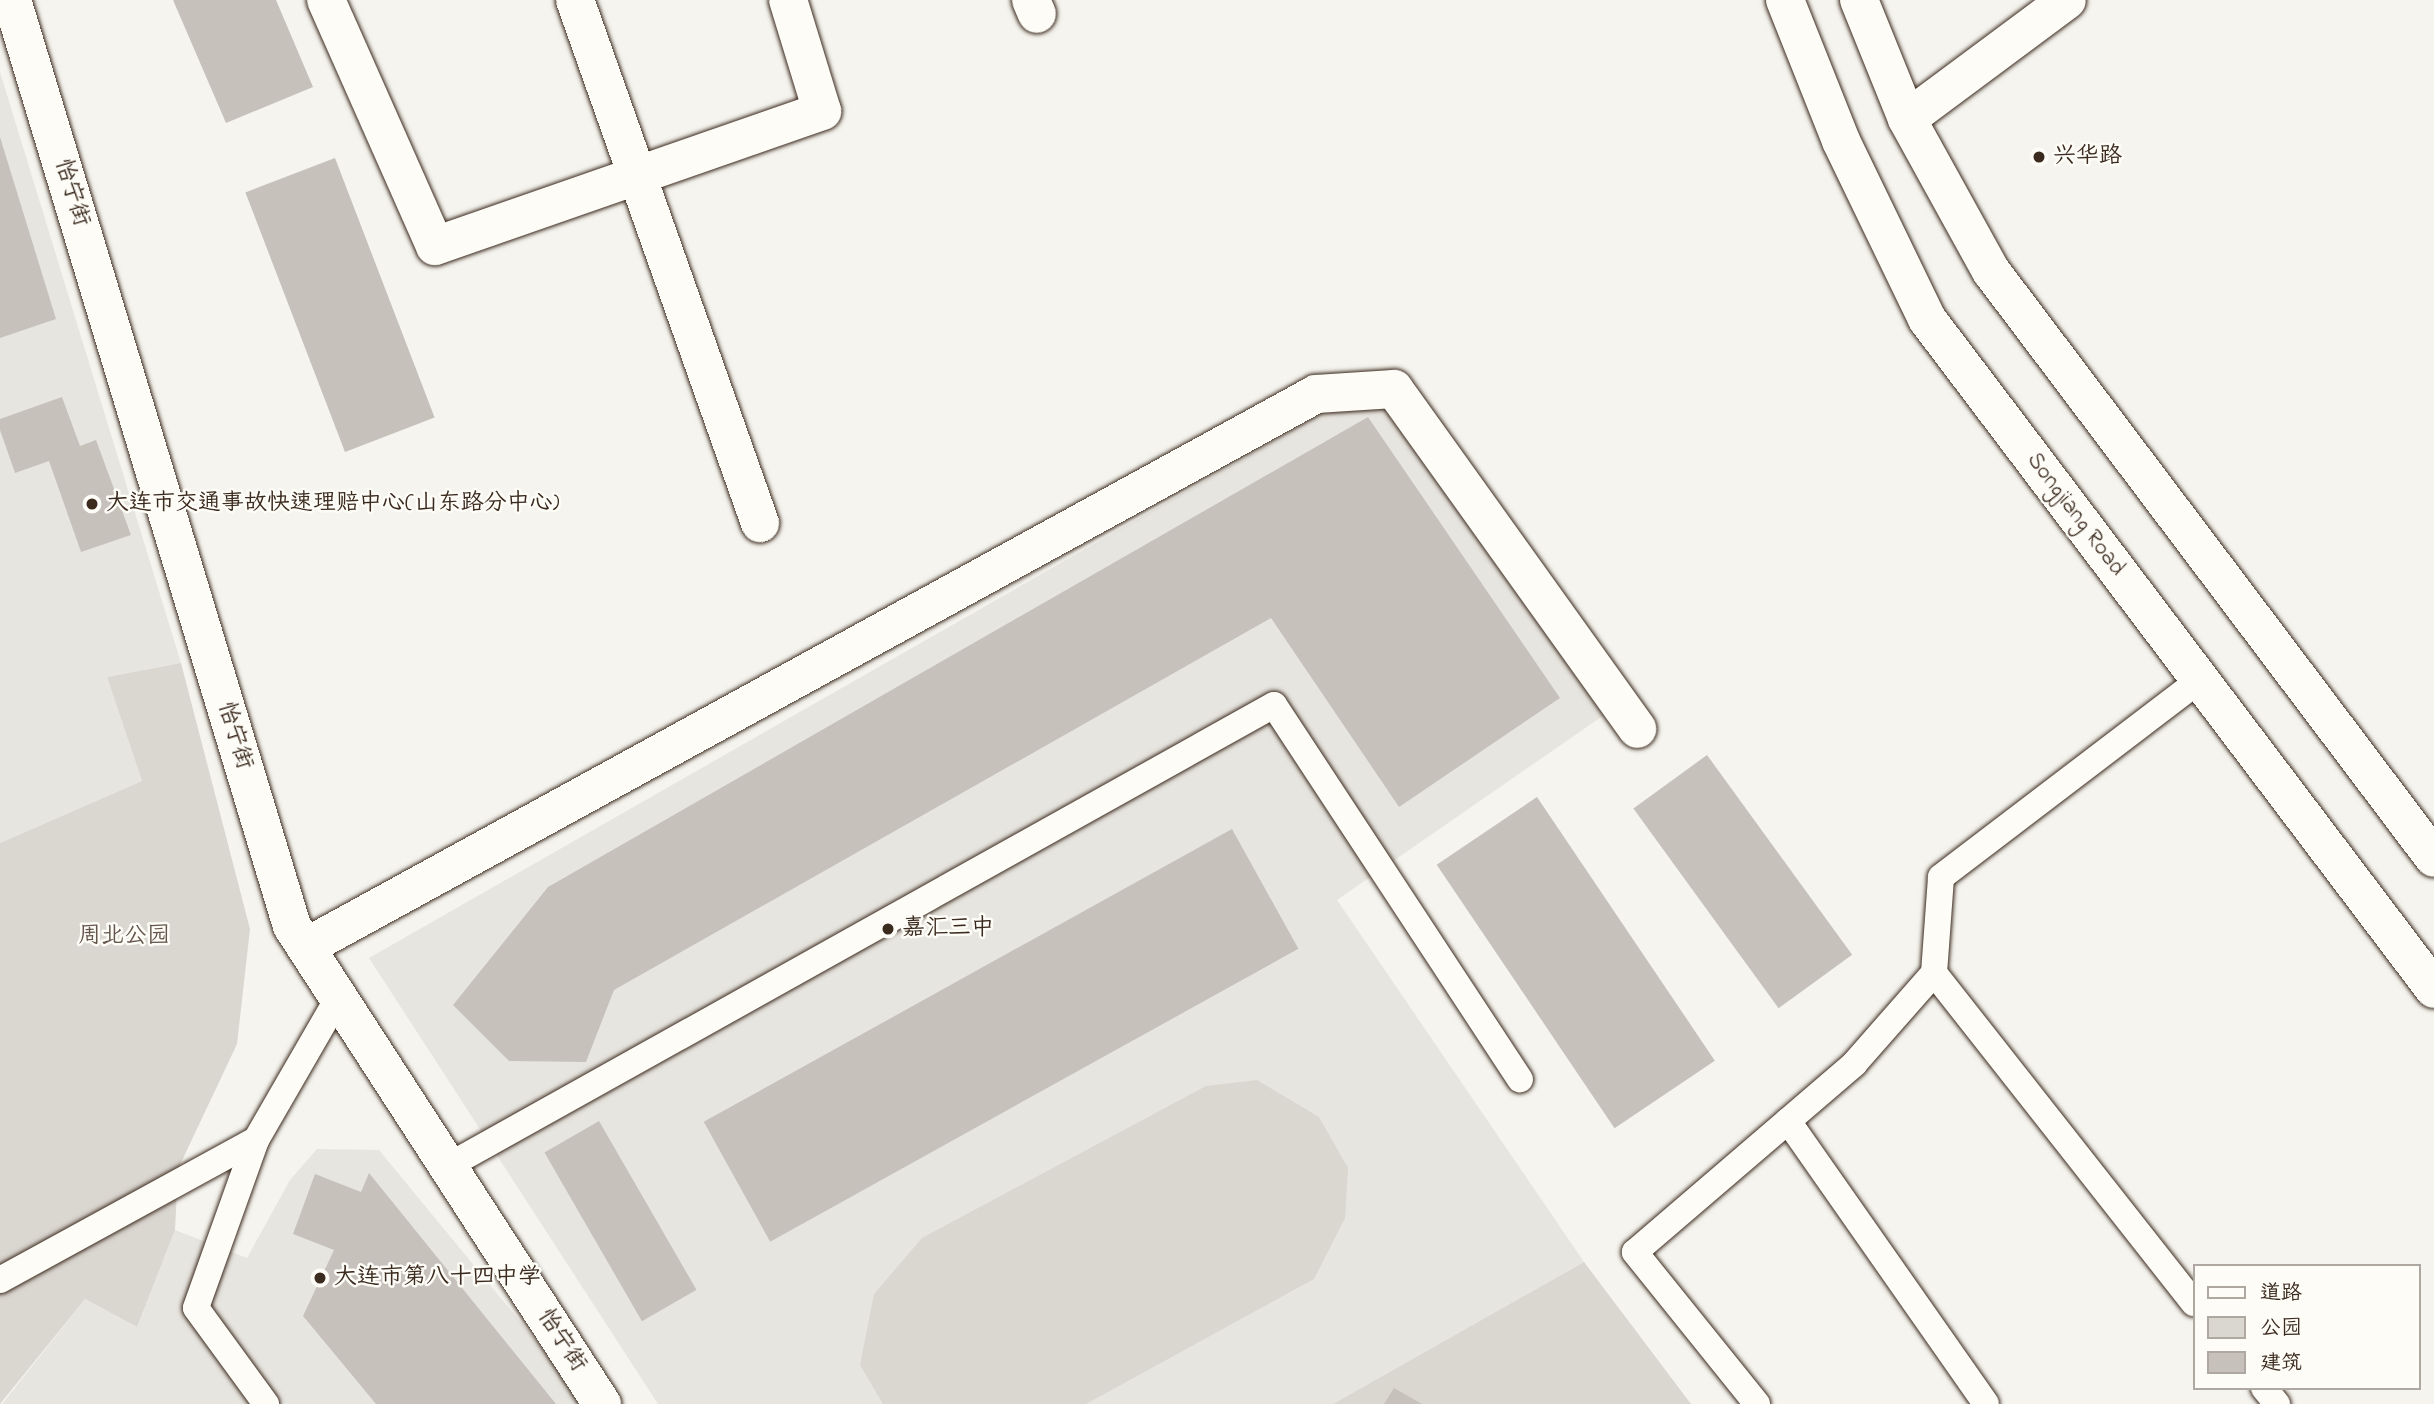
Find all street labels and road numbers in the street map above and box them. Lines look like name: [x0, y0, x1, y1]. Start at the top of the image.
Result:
street label: 怡宁街: [48, 156, 94, 230]
street label: Songjiang Road: [2020, 448, 2130, 582]
street label: 怡宁街: [211, 699, 257, 773]
street label: 怡宁街: [531, 1305, 591, 1377]

